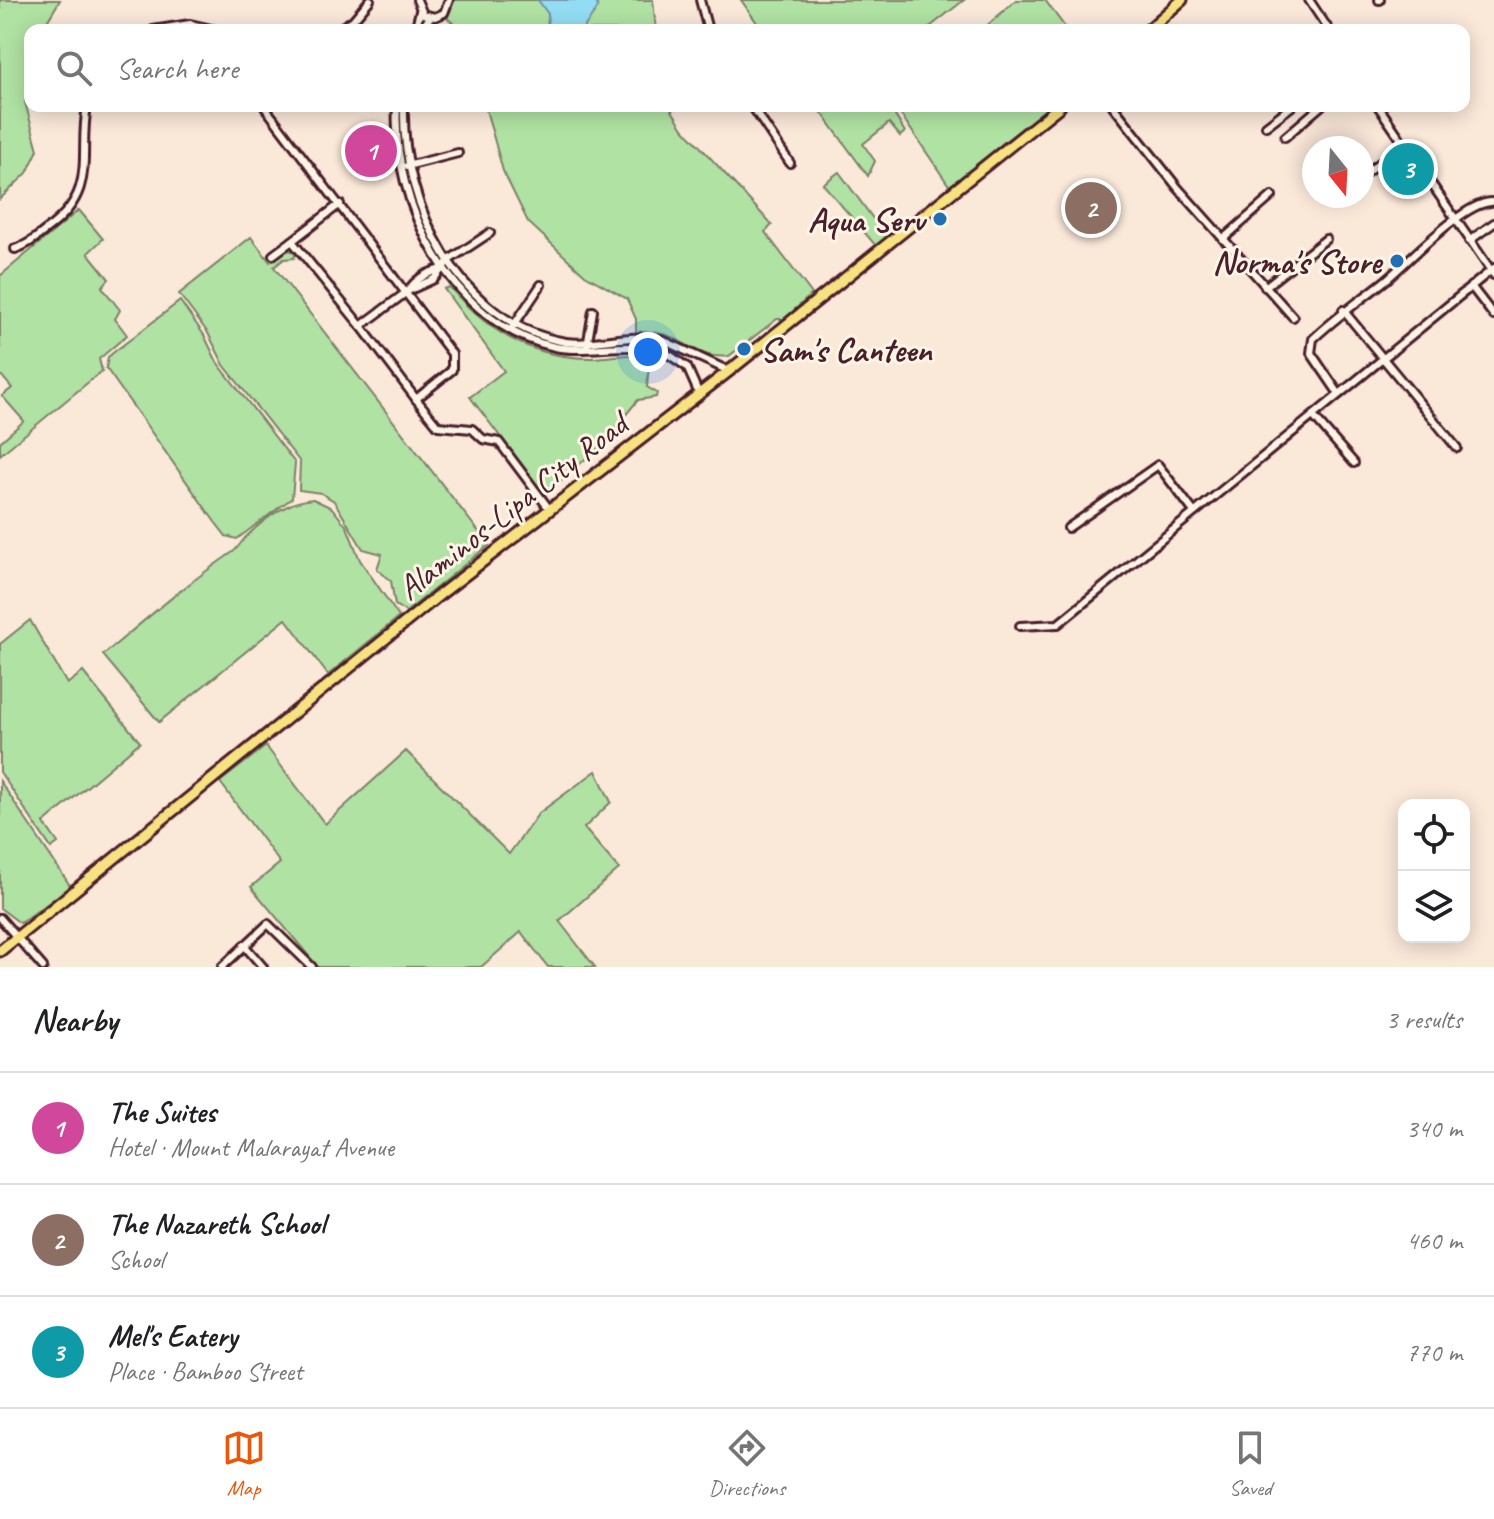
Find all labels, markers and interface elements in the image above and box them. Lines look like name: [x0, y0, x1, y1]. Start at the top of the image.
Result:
search box: [24, 24, 1470, 112]
icon: search: [52, 46, 96, 90]
text: Search here: [116, 49, 238, 87]
pin: 1: [345, 121, 397, 181]
north arrow: [1302, 136, 1374, 208]
pin: 3: [1382, 139, 1434, 199]
pin: 2: [1065, 178, 1117, 238]
place label: Aqua Serv: [808, 198, 928, 241]
marker: Aqua Serv: [931, 210, 949, 228]
place label: Norma's Store: [1213, 240, 1384, 283]
marker: Norma's Store: [1388, 252, 1406, 270]
place label: Sam's Canteen: [760, 328, 933, 371]
your location: [628, 332, 668, 372]
marker: Sam's Canteen: [735, 340, 753, 358]
street label: Alaminos-Lipa City Road: [388, 400, 639, 609]
map controls: [1398, 799, 1470, 943]
button: locate: [1398, 799, 1470, 871]
button: layers: [1398, 871, 1470, 943]
text: Nearby: [32, 998, 118, 1041]
text: 3 results: [1386, 1003, 1462, 1036]
text: The Suites: [108, 1093, 216, 1131]
text: 1: [52, 1112, 64, 1145]
text: 340 m: [1406, 1112, 1462, 1145]
text: Hotel · Mount Malarayat Avenue: [108, 1131, 394, 1164]
text: The Nazareth School: [108, 1205, 325, 1243]
text: 2: [52, 1224, 64, 1257]
text: 460 m: [1406, 1224, 1462, 1257]
text: School: [108, 1243, 164, 1276]
text: Mel's Eatery: [108, 1317, 237, 1355]
text: 3: [52, 1336, 64, 1369]
text: 770 m: [1406, 1336, 1462, 1369]
text: Place · Bamboo Street: [108, 1355, 303, 1388]
tab: Map: [222, 1426, 266, 1502]
tab: Directions: [709, 1426, 785, 1502]
tab: Saved: [1228, 1426, 1272, 1502]

